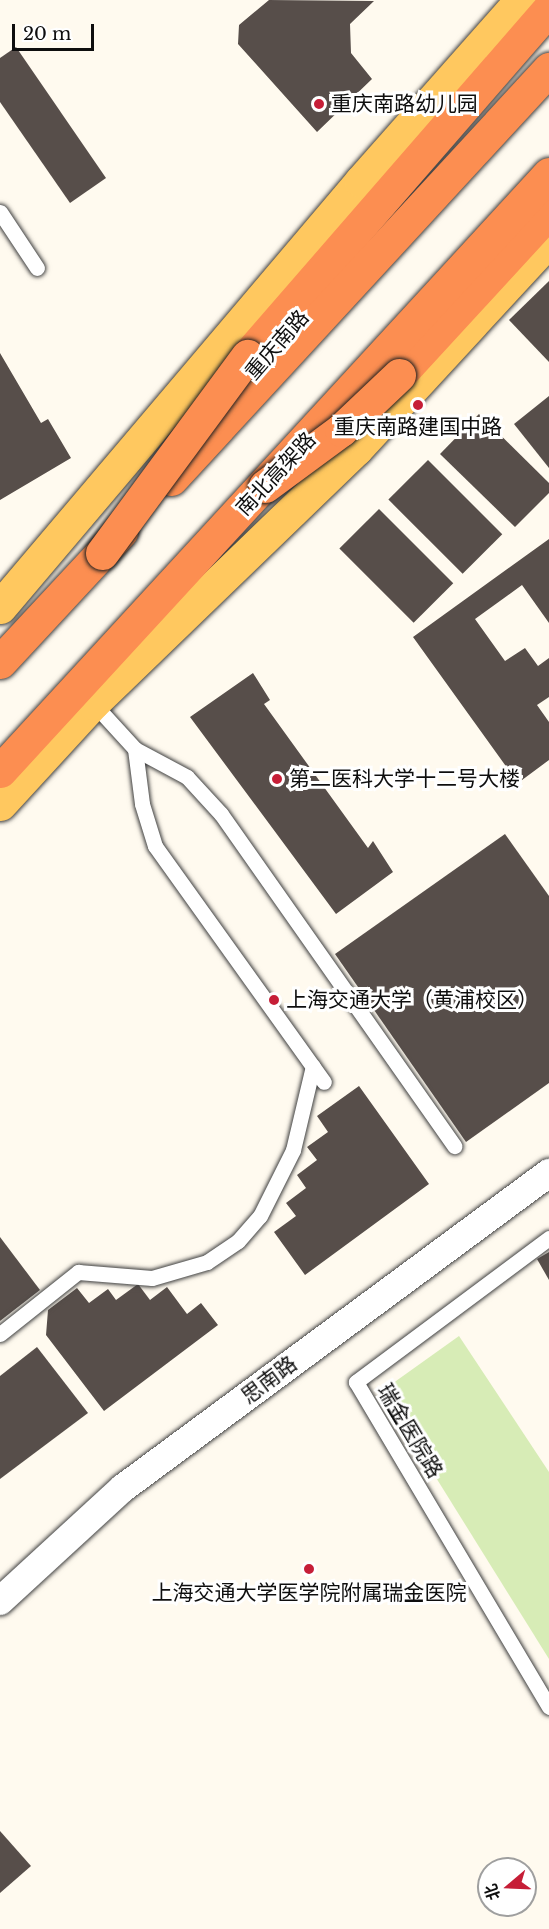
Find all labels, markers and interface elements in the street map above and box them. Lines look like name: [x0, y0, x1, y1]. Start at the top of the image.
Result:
scale bar: [15, 12, 98, 50]
text: 20 m: [23, 23, 71, 45]
place label: 重庆南路幼儿园: [331, 91, 478, 117]
marker: 重庆南路幼儿园: [312, 97, 326, 111]
street label: 重庆南路: [240, 305, 314, 385]
marker: 重庆南路建国中路: [411, 398, 425, 412]
place label: 重庆南路建国中路: [334, 414, 502, 440]
street label: 南北高架路: [231, 427, 321, 521]
place label: 第二医科大学十二号大楼: [289, 766, 520, 792]
marker: 第二医科大学十二号大楼: [270, 772, 284, 786]
place label: 上海交通大学（黄浦校区）: [286, 987, 538, 1013]
marker: 上海交通大学（黄浦校区）: [267, 993, 281, 1007]
street label: 思南路: [236, 1351, 302, 1409]
street label: 瑞金医院路: [372, 1380, 448, 1482]
marker: 上海交通大学医学院附属瑞金医院: [300, 1560, 318, 1578]
place label: 上海交通大学医学院附属瑞金医院: [152, 1580, 466, 1606]
north arrow: [477, 1857, 537, 1917]
text: 北: [480, 1881, 504, 1903]

